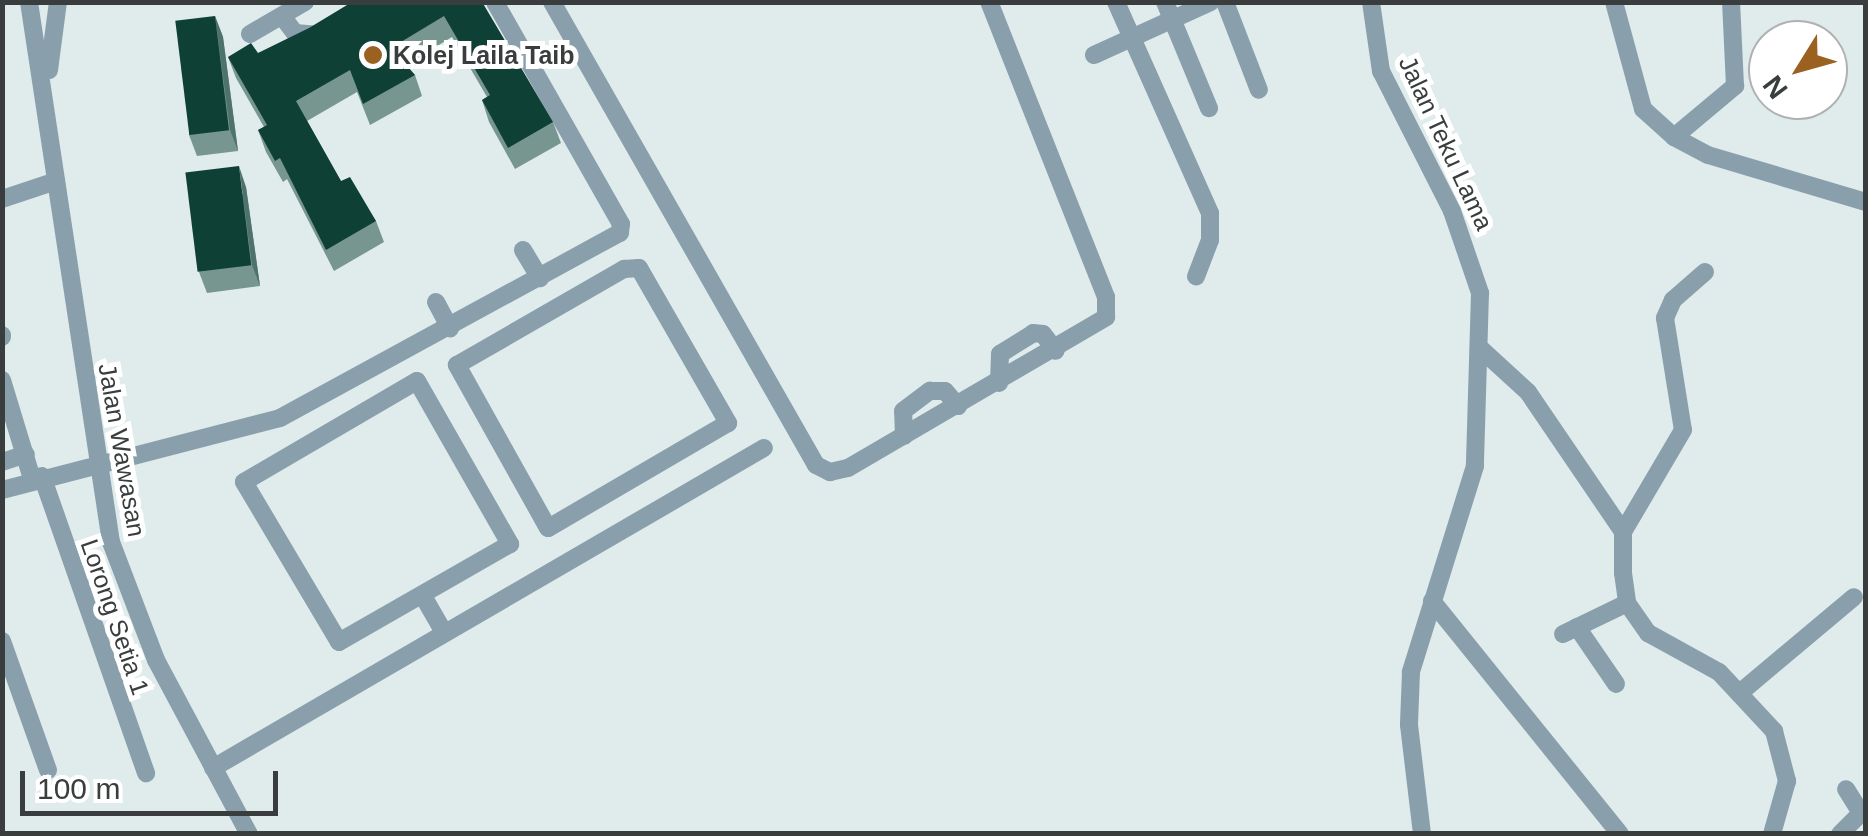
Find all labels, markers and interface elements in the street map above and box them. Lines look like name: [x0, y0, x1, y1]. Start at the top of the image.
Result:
north arrow: [1748, 20, 1848, 120]
place label: Kolej Laila Taib: [393, 40, 575, 70]
marker: Kolej Laila Taib: [362, 44, 384, 66]
street label: Jalan Teku Lama: [1392, 51, 1500, 235]
text: N: [1757, 70, 1794, 105]
street label: Jalan Wawasan: [92, 361, 152, 539]
street label: Lorong Setia 1: [74, 535, 156, 699]
scale bar: [25, 751, 282, 813]
text: 100 m: [37, 772, 120, 805]

